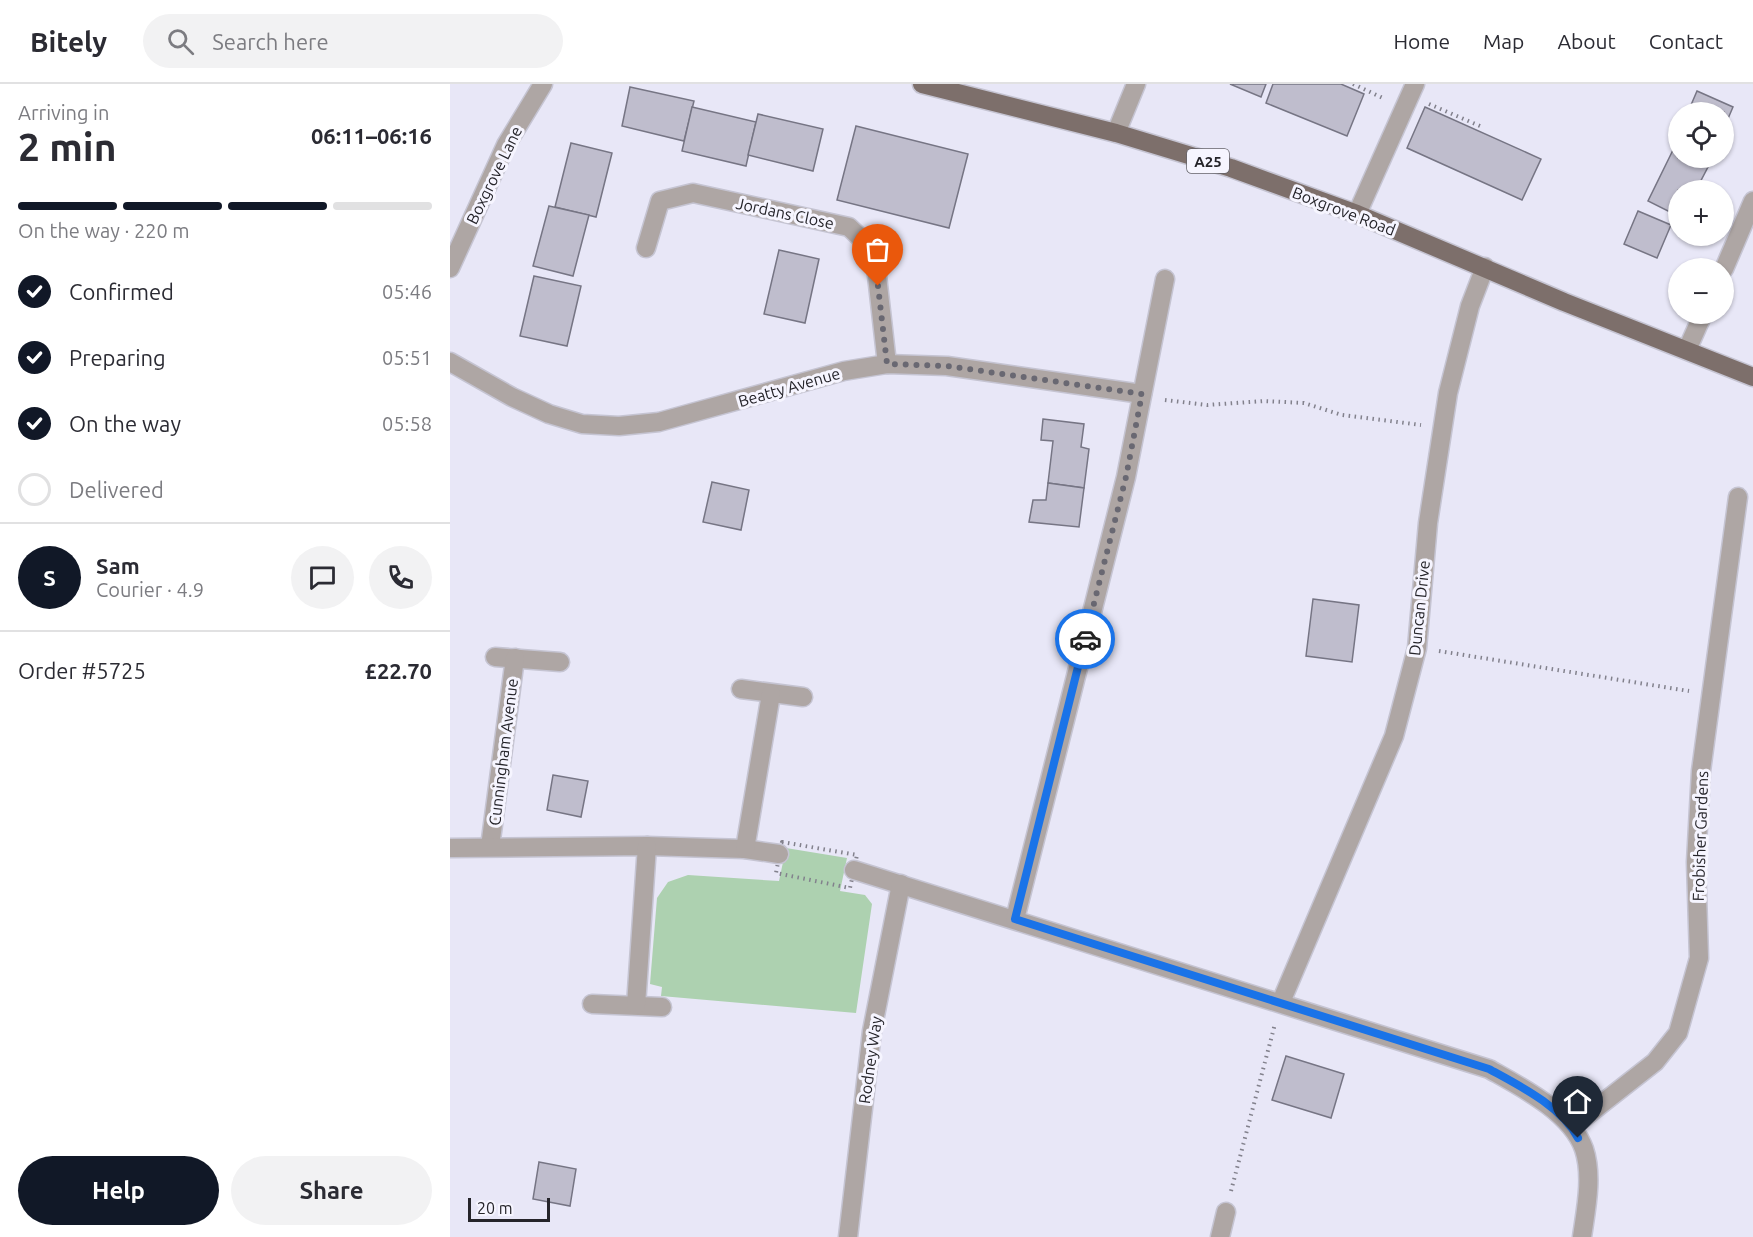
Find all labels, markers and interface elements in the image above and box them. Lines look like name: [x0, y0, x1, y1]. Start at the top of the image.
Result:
search box: [143, 14, 563, 68]
icon: search: [164, 25, 197, 58]
text: Bitely: [30, 26, 107, 57]
text: Search here: [212, 29, 329, 54]
text: Home: [1393, 29, 1450, 53]
text: Map: [1483, 29, 1524, 53]
text: About: [1557, 29, 1616, 53]
text: Contact: [1649, 29, 1723, 53]
text: Arriving in: [18, 101, 109, 124]
map controls: [1668, 102, 1734, 324]
button: locate: [1668, 102, 1734, 168]
text: 06:11–06:16: [311, 123, 432, 148]
street label: Boxgrove Lane: [463, 123, 525, 227]
text: 2 min: [18, 125, 117, 168]
road number: A25: [1187, 149, 1229, 173]
button: +: [1668, 180, 1734, 246]
street label: Boxgrove Road: [1290, 183, 1398, 239]
street label: Jordans Close: [734, 194, 836, 232]
text: On the way · 220 m: [18, 219, 190, 242]
pin: [852, 224, 903, 286]
icon: bag: [861, 233, 894, 266]
button: −: [1668, 258, 1734, 324]
icon: check: [18, 275, 51, 308]
text: Confirmed: [69, 279, 174, 304]
text: 05:46: [382, 280, 432, 303]
icon: check: [18, 341, 51, 374]
text: Preparing: [69, 345, 166, 370]
text: 05:51: [382, 346, 432, 369]
street label: Beatty Avenue: [736, 364, 842, 410]
icon: check: [18, 407, 51, 440]
text: On the way: [69, 411, 181, 436]
text: 05:58: [382, 412, 432, 435]
text: Delivered: [69, 477, 164, 502]
button: chat: [291, 546, 354, 609]
button: phone: [369, 546, 432, 609]
text: Sam: [96, 553, 140, 578]
street label: Duncan Drive: [1405, 559, 1433, 657]
text: S: [43, 565, 56, 590]
text: Courier · 4.9: [96, 578, 204, 601]
courier: [1055, 609, 1115, 669]
icon: car: [1069, 623, 1102, 656]
text: Order #5725: [18, 658, 146, 683]
text: £22.70: [365, 658, 432, 683]
street label: Cunningham Avenue: [485, 677, 521, 827]
street label: Frobisher Gardens: [1689, 770, 1711, 902]
street label: Rodney Way: [855, 1015, 885, 1105]
pin: [1552, 1076, 1603, 1138]
icon: home: [1561, 1085, 1594, 1118]
button: Help: [18, 1156, 219, 1225]
button: Share: [231, 1156, 432, 1225]
scale bar: [468, 1195, 550, 1222]
text: 20 m: [477, 1199, 513, 1217]

